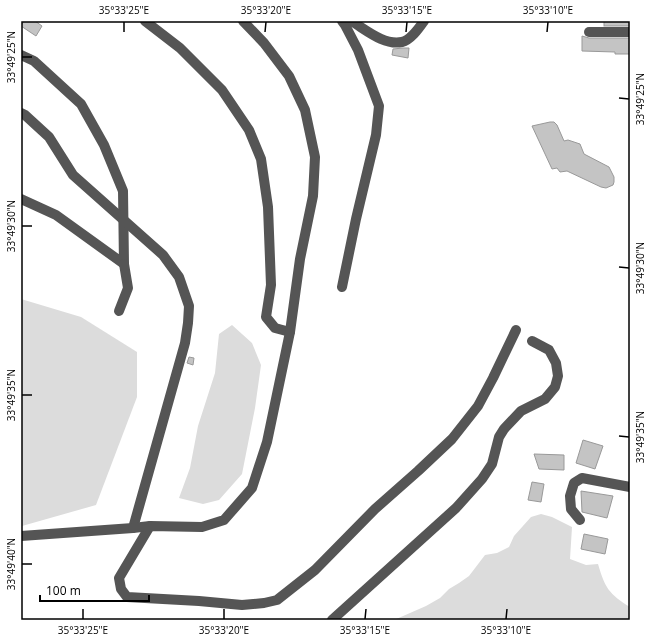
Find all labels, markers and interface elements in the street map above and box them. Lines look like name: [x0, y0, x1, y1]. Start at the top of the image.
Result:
text: 35°33'25"E: [99, 3, 149, 17]
text: 35°33'20"E: [241, 3, 291, 17]
text: 35°33'15"E: [382, 3, 432, 17]
text: 35°33'10"E: [523, 3, 573, 17]
text: 33°49'25"N: [4, 31, 18, 83]
text: 33°49'25"N: [633, 73, 647, 125]
text: 33°49'30"N: [4, 200, 18, 252]
text: 33°49'30"N: [633, 242, 647, 294]
text: 33°49'35"N: [4, 369, 18, 421]
text: 33°49'35"N: [633, 411, 647, 463]
text: 33°49'40"N: [4, 538, 18, 590]
scale bar: [40, 577, 149, 603]
text: 100 m: [46, 582, 81, 599]
text: 35°33'25"E: [58, 623, 108, 637]
text: 35°33'20"E: [199, 623, 249, 637]
text: 35°33'15"E: [340, 623, 390, 637]
text: 35°33'10"E: [481, 623, 531, 637]

